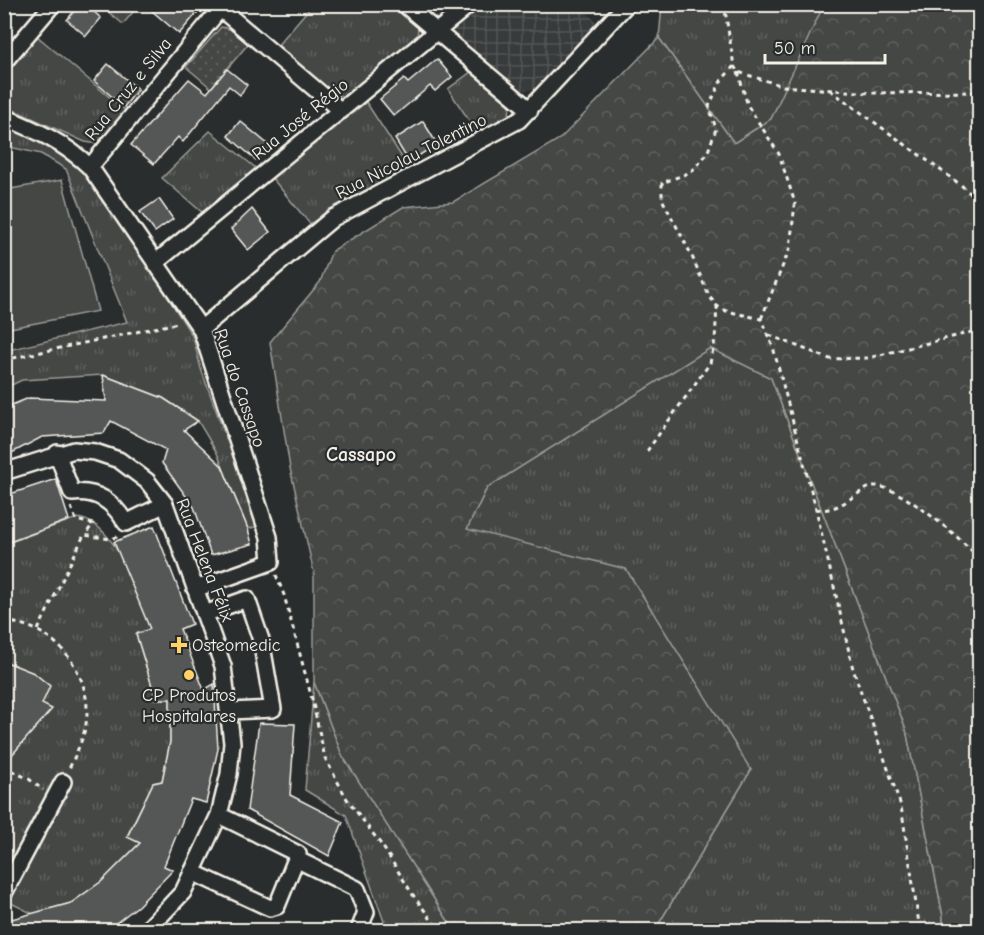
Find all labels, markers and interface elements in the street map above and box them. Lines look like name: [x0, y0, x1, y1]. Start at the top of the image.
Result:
scale bar: [765, 27, 885, 65]
street label: Rua Cruz e Silva: [81, 34, 176, 145]
text: 50 m: [774, 38, 816, 59]
street label: Rua José Régio: [248, 74, 353, 165]
street label: Rua Nicolau Tolentino: [332, 109, 490, 204]
street label: Rua do Cassapo: [209, 326, 270, 450]
district label: Cassapo: [326, 443, 396, 466]
street label: Rua Helena Félix: [171, 496, 238, 625]
place label: Osteomedic: [192, 635, 281, 656]
marker: Osteomedic: [170, 636, 188, 654]
marker: CP Produtos Hospitalares: [182, 668, 196, 682]
place label: CP Produtos Hospitalares: [142, 685, 236, 727]

